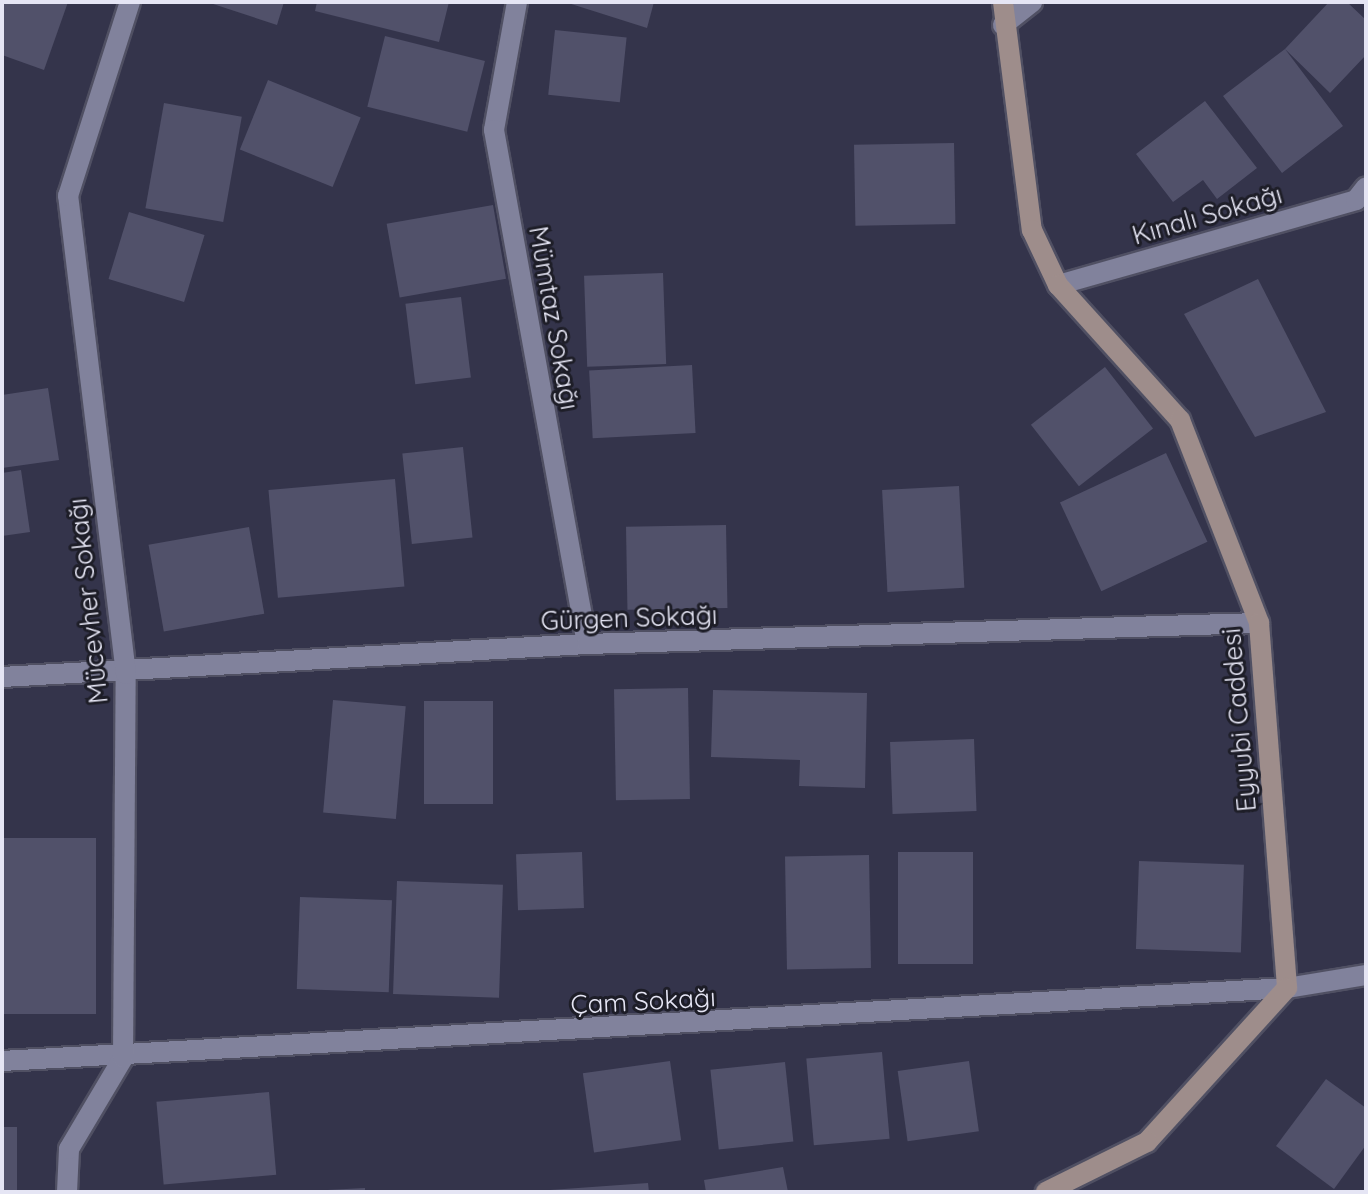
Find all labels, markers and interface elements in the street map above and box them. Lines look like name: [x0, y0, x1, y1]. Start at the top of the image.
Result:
street label: Kınalı Sokağı: [1129, 179, 1285, 251]
street label: Mümtaz Sokağı: [523, 224, 585, 412]
street label: Mücevher Sokağı: [62, 497, 114, 705]
street label: Gürgen Sokağı: [540, 599, 718, 637]
street label: Eyyubi Caddesi: [1215, 627, 1263, 813]
street label: Çam Sokağı: [570, 982, 716, 1020]

